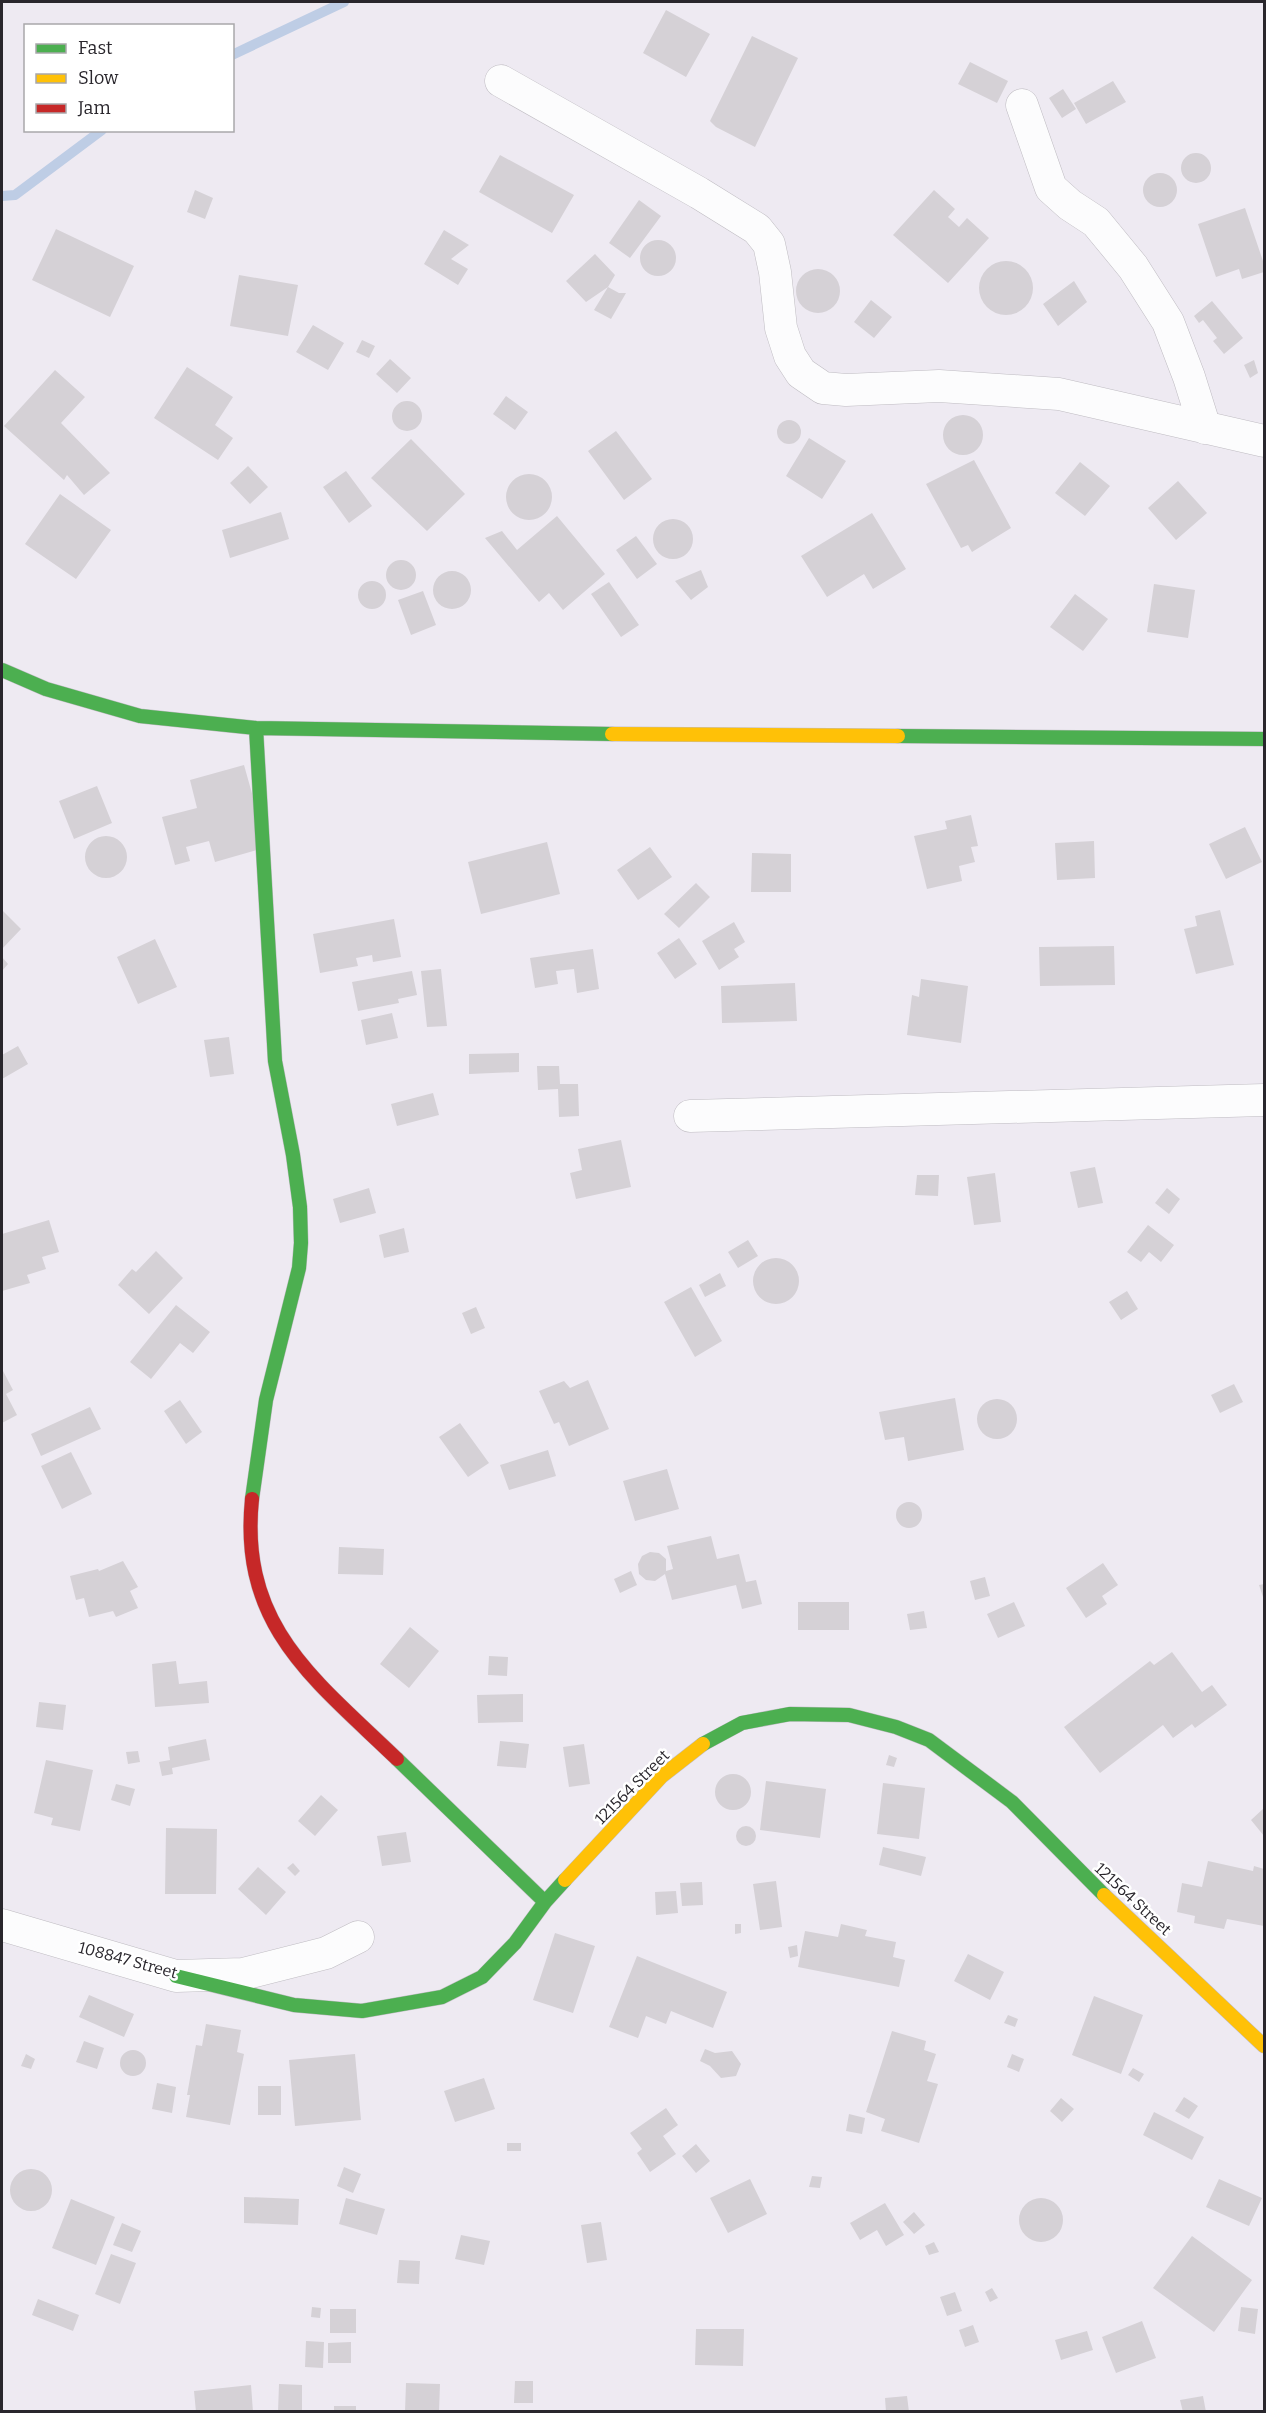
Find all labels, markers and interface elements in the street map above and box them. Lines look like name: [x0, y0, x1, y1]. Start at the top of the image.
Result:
legend: [24, 24, 234, 132]
text: Fast: [78, 37, 113, 59]
text: Slow: [78, 67, 119, 89]
text: Jam: [77, 97, 111, 119]
street label: 121564 Street: [591, 1746, 673, 1828]
street label: 121564 Street: [1091, 1859, 1175, 1939]
street label: 108847 Street: [77, 1938, 180, 1982]

